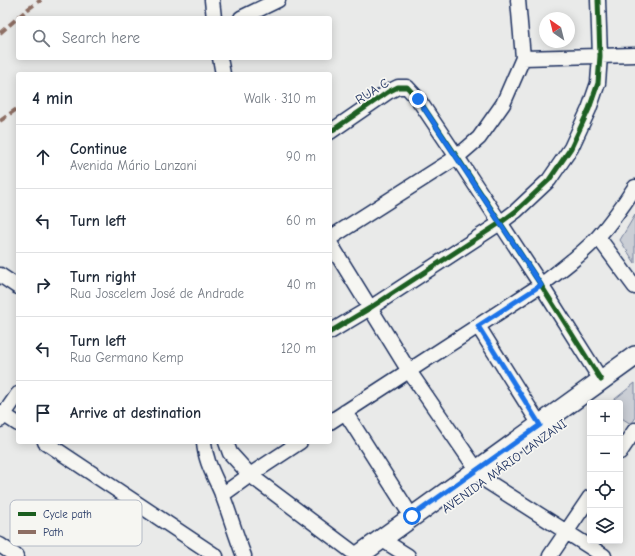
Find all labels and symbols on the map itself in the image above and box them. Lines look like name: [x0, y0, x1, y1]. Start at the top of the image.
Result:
north arrow: [539, 12, 575, 48]
street label: RUA C: [353, 75, 391, 107]
route end: [409, 90, 427, 108]
street label: AVENIDA MÁRIO LANZANI: [438, 415, 569, 516]
legend: [10, 500, 142, 546]
route start: [403, 507, 421, 525]
text: Cycle path: [43, 508, 92, 521]
text: Path: [43, 526, 64, 539]

